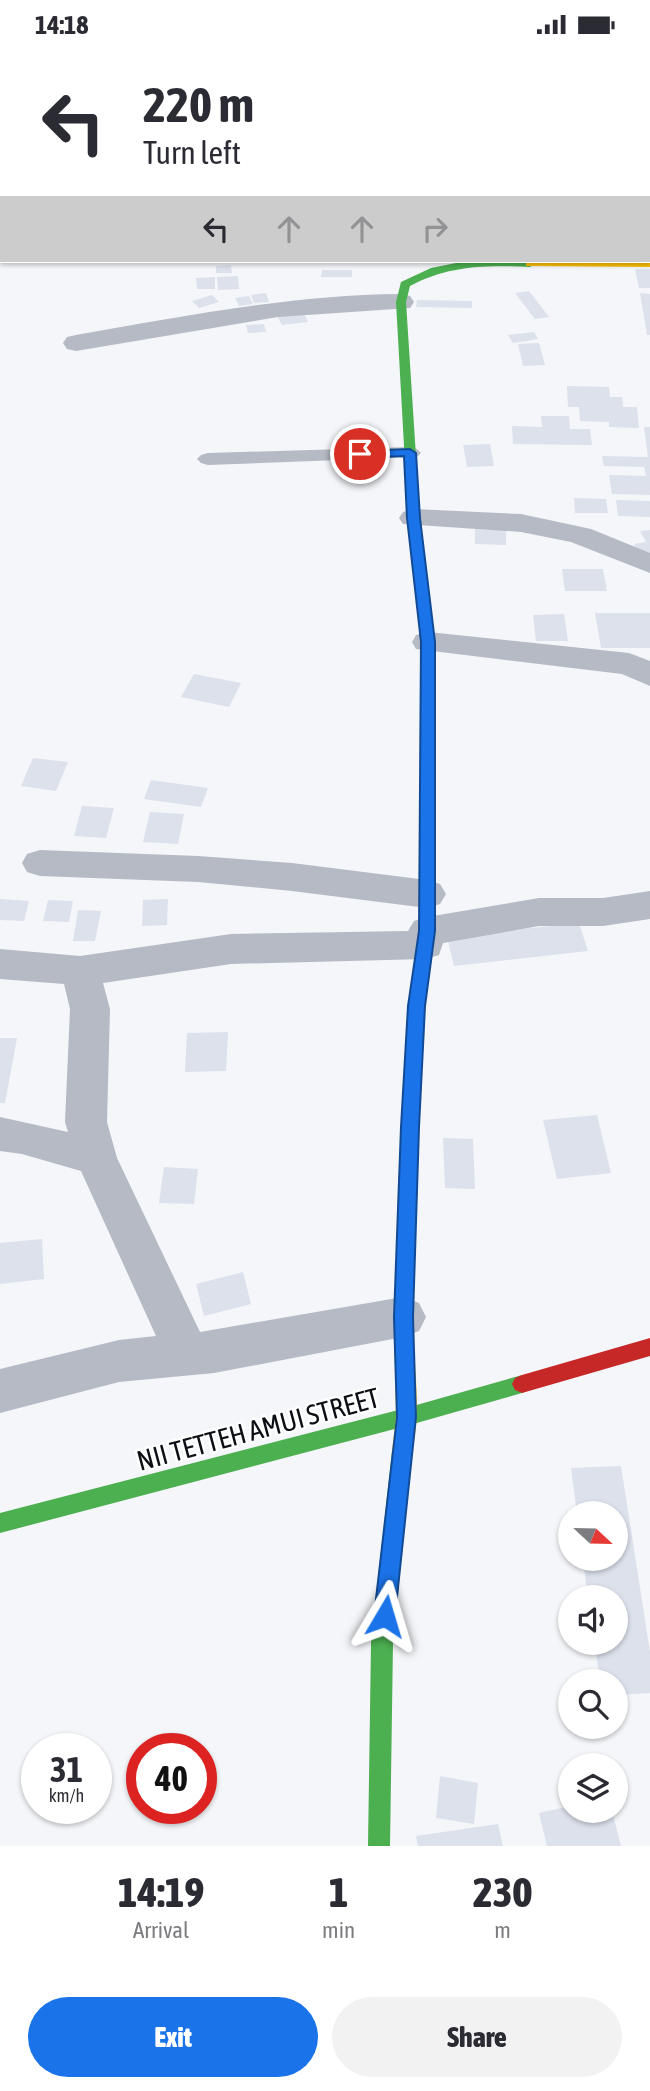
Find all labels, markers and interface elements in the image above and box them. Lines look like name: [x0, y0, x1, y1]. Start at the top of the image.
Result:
text: 14:18: [35, 10, 89, 40]
text: 220 m: [143, 76, 254, 132]
icon: left: [28, 77, 119, 168]
text: Turn left: [143, 134, 241, 171]
icon: left: [197, 210, 235, 248]
icon: ahead: [270, 210, 308, 248]
icon: ahead: [343, 210, 381, 248]
icon: right: [416, 210, 454, 248]
pin: [330, 424, 390, 484]
icon: arrive: [341, 435, 379, 473]
street label: NII TETTEH AMUI STREET: [133, 1381, 383, 1477]
north arrow: [558, 1501, 628, 1571]
map controls: [558, 1501, 628, 1823]
position arrow: [348, 1579, 422, 1653]
button: sound: [558, 1585, 628, 1655]
button: search: [558, 1669, 628, 1739]
speed limit sign: 40: [126, 1733, 217, 1824]
text: 31: [50, 1749, 83, 1789]
button: layers: [558, 1753, 628, 1823]
text: km/h: [49, 1785, 84, 1806]
text: 14:19: [118, 1868, 204, 1916]
text: 1: [329, 1868, 348, 1916]
text: 230: [473, 1868, 532, 1916]
text: Arrival: [133, 1917, 189, 1943]
text: min: [322, 1917, 355, 1943]
text: m: [494, 1917, 511, 1943]
button: Exit: [28, 1997, 318, 2077]
button: Share: [332, 1997, 622, 2077]

